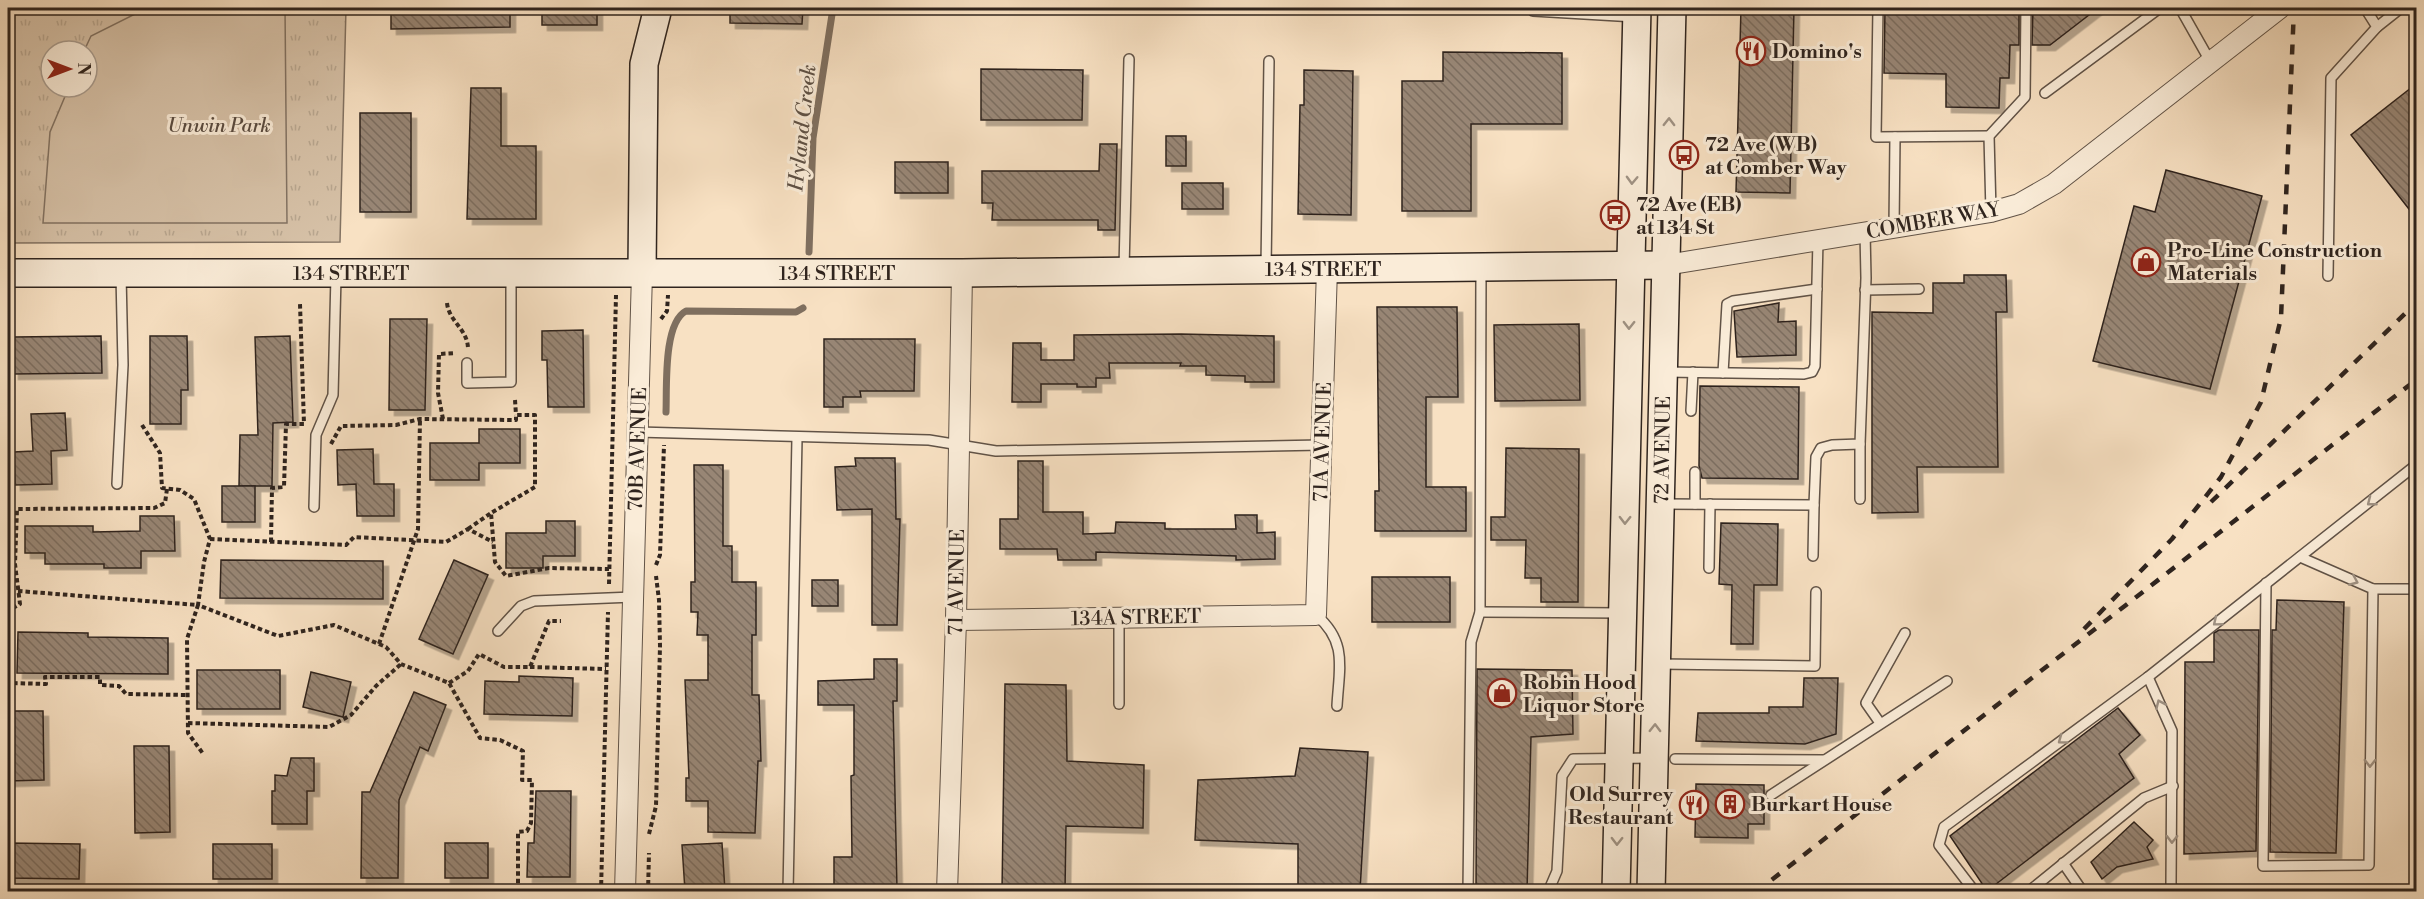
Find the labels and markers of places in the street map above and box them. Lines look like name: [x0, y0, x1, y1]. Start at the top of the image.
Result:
restaurant icon: Domino's: [1735, 35, 1767, 67]
place label: Domino's: [1772, 40, 1862, 65]
place label: 72 Ave (WB) at Comber Way: [1705, 133, 1848, 181]
bus stop icon: 72 Ave (WB) at Comber Way: [1668, 139, 1700, 171]
place label: 72 Ave (EB) at 134 St: [1636, 193, 1742, 241]
bus stop icon: 72 Ave (EB) at 134 St: [1599, 199, 1631, 231]
place label: Pro-Line Construction Materials: [2167, 239, 2383, 287]
shop icon: Pro-Line Construction Materials: [2130, 246, 2162, 278]
place label: Robin Hood Liquor Store: [1523, 671, 1645, 719]
shop icon: Robin Hood Liquor Store: [1486, 677, 1518, 709]
place label: Old Surrey Restaurant: [1568, 783, 1674, 831]
building icon: Burkart House: [1714, 788, 1746, 820]
restaurant icon: Old Surrey Restaurant: [1678, 789, 1710, 821]
place label: Burkart House: [1751, 793, 1892, 818]

